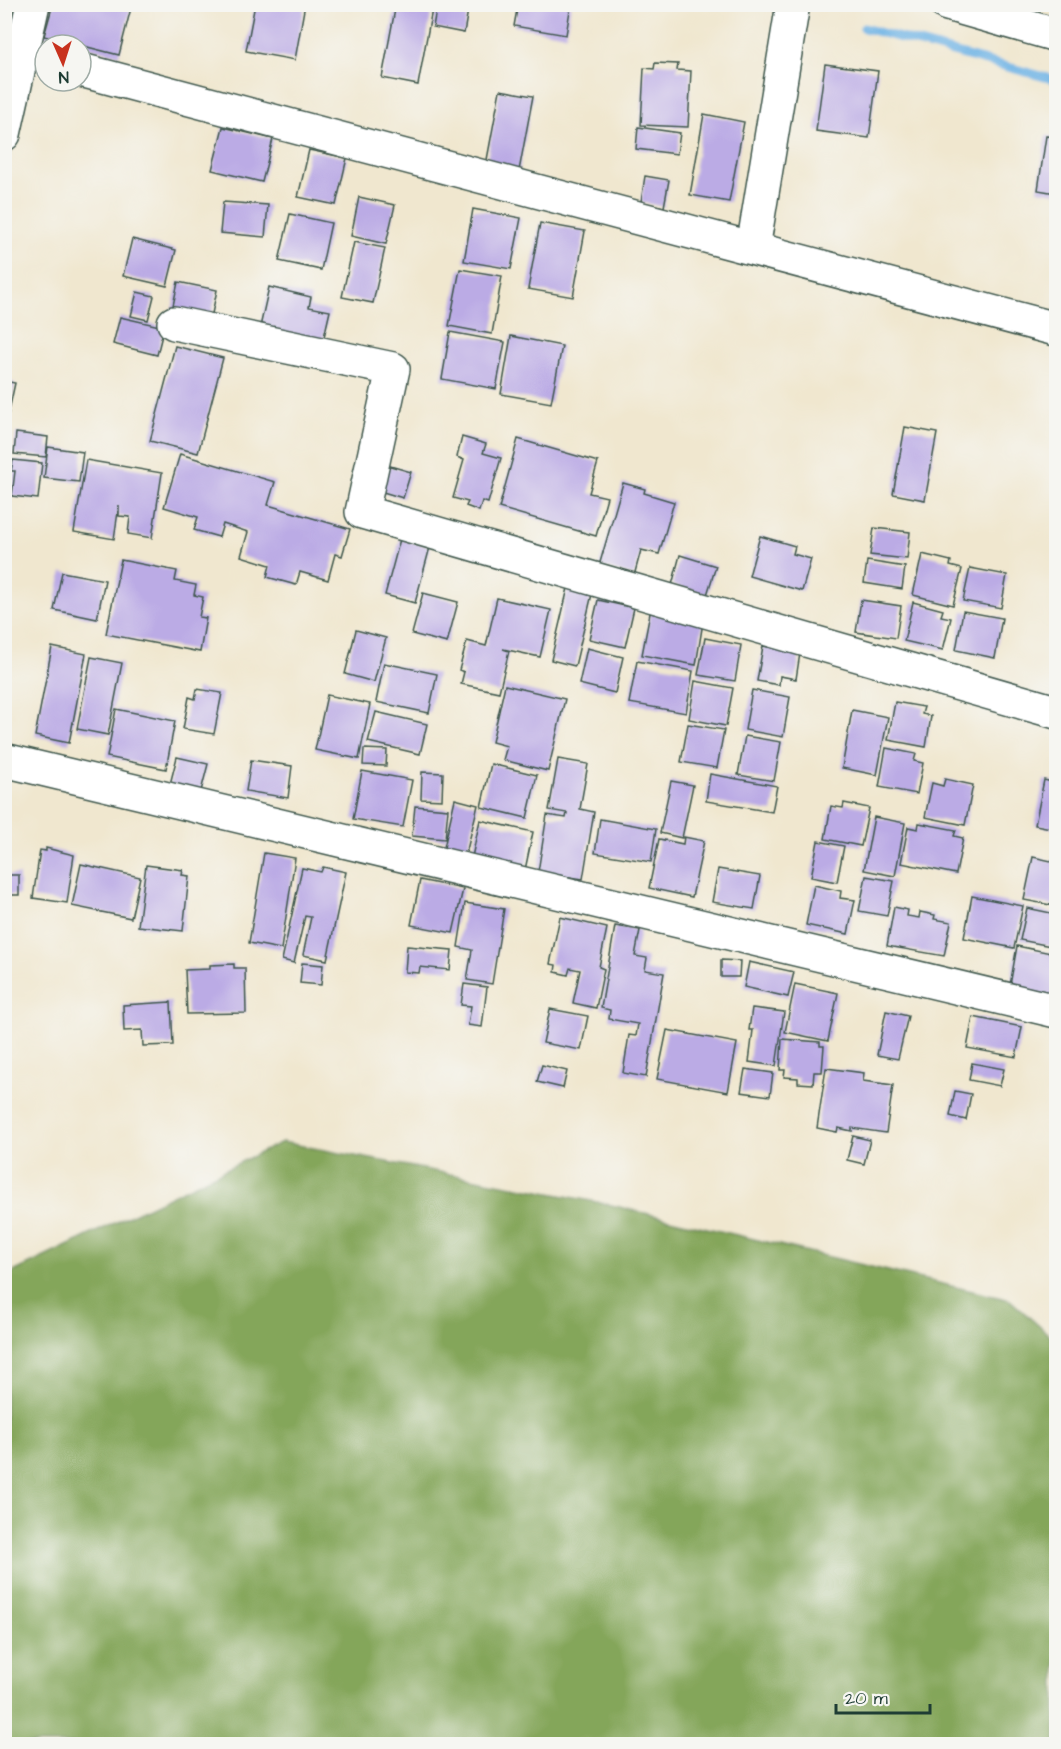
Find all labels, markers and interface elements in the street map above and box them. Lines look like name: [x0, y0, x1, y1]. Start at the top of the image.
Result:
north arrow: [33, 33, 93, 93]
text: N: [58, 66, 69, 88]
scale bar: [836, 1677, 930, 1715]
text: 20 m: [845, 1686, 888, 1711]

